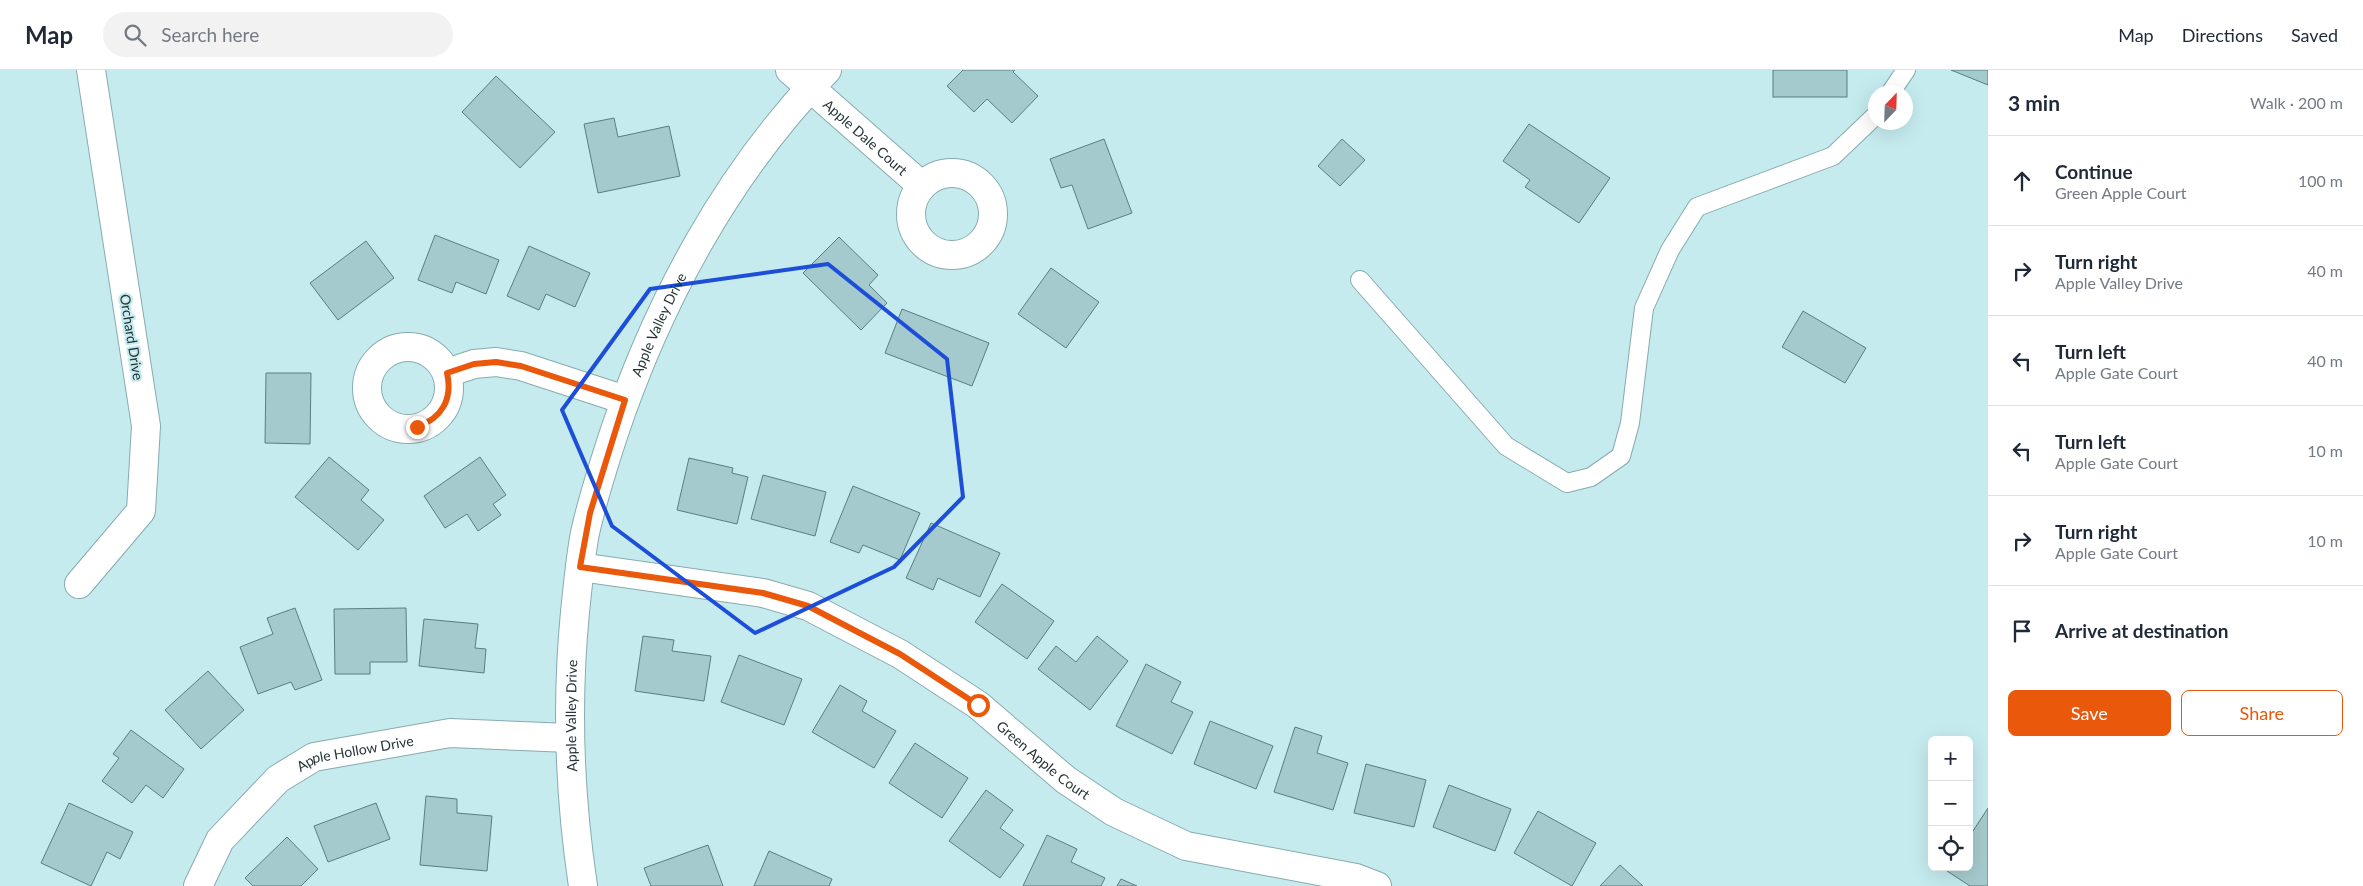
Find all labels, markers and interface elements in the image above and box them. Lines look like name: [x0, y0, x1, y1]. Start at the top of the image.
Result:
search box: [103, 12, 453, 57]
text: Map: [25, 20, 73, 49]
icon: search: [121, 21, 149, 49]
text: Search here: [161, 23, 259, 46]
text: Map: [2118, 24, 2154, 46]
text: Directions: [2182, 24, 2263, 46]
text: Saved: [2291, 24, 2338, 46]
north arrow: [1868, 85, 1913, 130]
text: 3 min: [2008, 90, 2060, 115]
text: Walk · 200 m: [2250, 93, 2343, 112]
street label: Apple Dale Court: [820, 95, 911, 178]
text: Continue: [2055, 160, 2133, 183]
icon: ahead: [2008, 167, 2036, 195]
text: 100 m: [2298, 171, 2343, 190]
text: Green Apple Court: [2055, 183, 2187, 202]
text: Turn right: [2055, 250, 2137, 273]
icon: right: [2008, 257, 2036, 285]
text: 40 m: [2307, 261, 2343, 280]
street label: Apple Valley Drive: [627, 270, 689, 379]
text: Apple Valley Drive: [2055, 273, 2183, 292]
street label: Orchard Drive: [117, 293, 147, 381]
text: Turn left: [2055, 340, 2126, 363]
icon: left: [2008, 347, 2036, 375]
text: 40 m: [2307, 351, 2343, 370]
text: Apple Gate Court: [2055, 363, 2178, 382]
route end: [406, 416, 429, 439]
text: Turn left: [2055, 430, 2126, 453]
icon: left: [2008, 437, 2036, 465]
text: 10 m: [2307, 441, 2343, 460]
text: Apple Gate Court: [2055, 453, 2178, 472]
text: Turn right: [2055, 520, 2137, 543]
icon: right: [2008, 527, 2036, 555]
text: 10 m: [2307, 531, 2343, 550]
text: Apple Gate Court: [2055, 543, 2178, 562]
icon: arrive: [2008, 617, 2036, 645]
text: Arrive at destination: [2055, 619, 2228, 642]
street label: Apple Valley Drive: [561, 659, 580, 772]
button: Save: [2008, 690, 2171, 736]
button: Share: [2181, 690, 2343, 736]
route start: [967, 694, 990, 717]
street label: Green Apple Court: [994, 717, 1093, 802]
street label: Apple Hollow Drive: [293, 731, 415, 774]
map controls: [1928, 736, 1973, 871]
button: +: [1928, 736, 1973, 781]
button: −: [1928, 781, 1973, 826]
button: locate: [1928, 826, 1973, 871]

